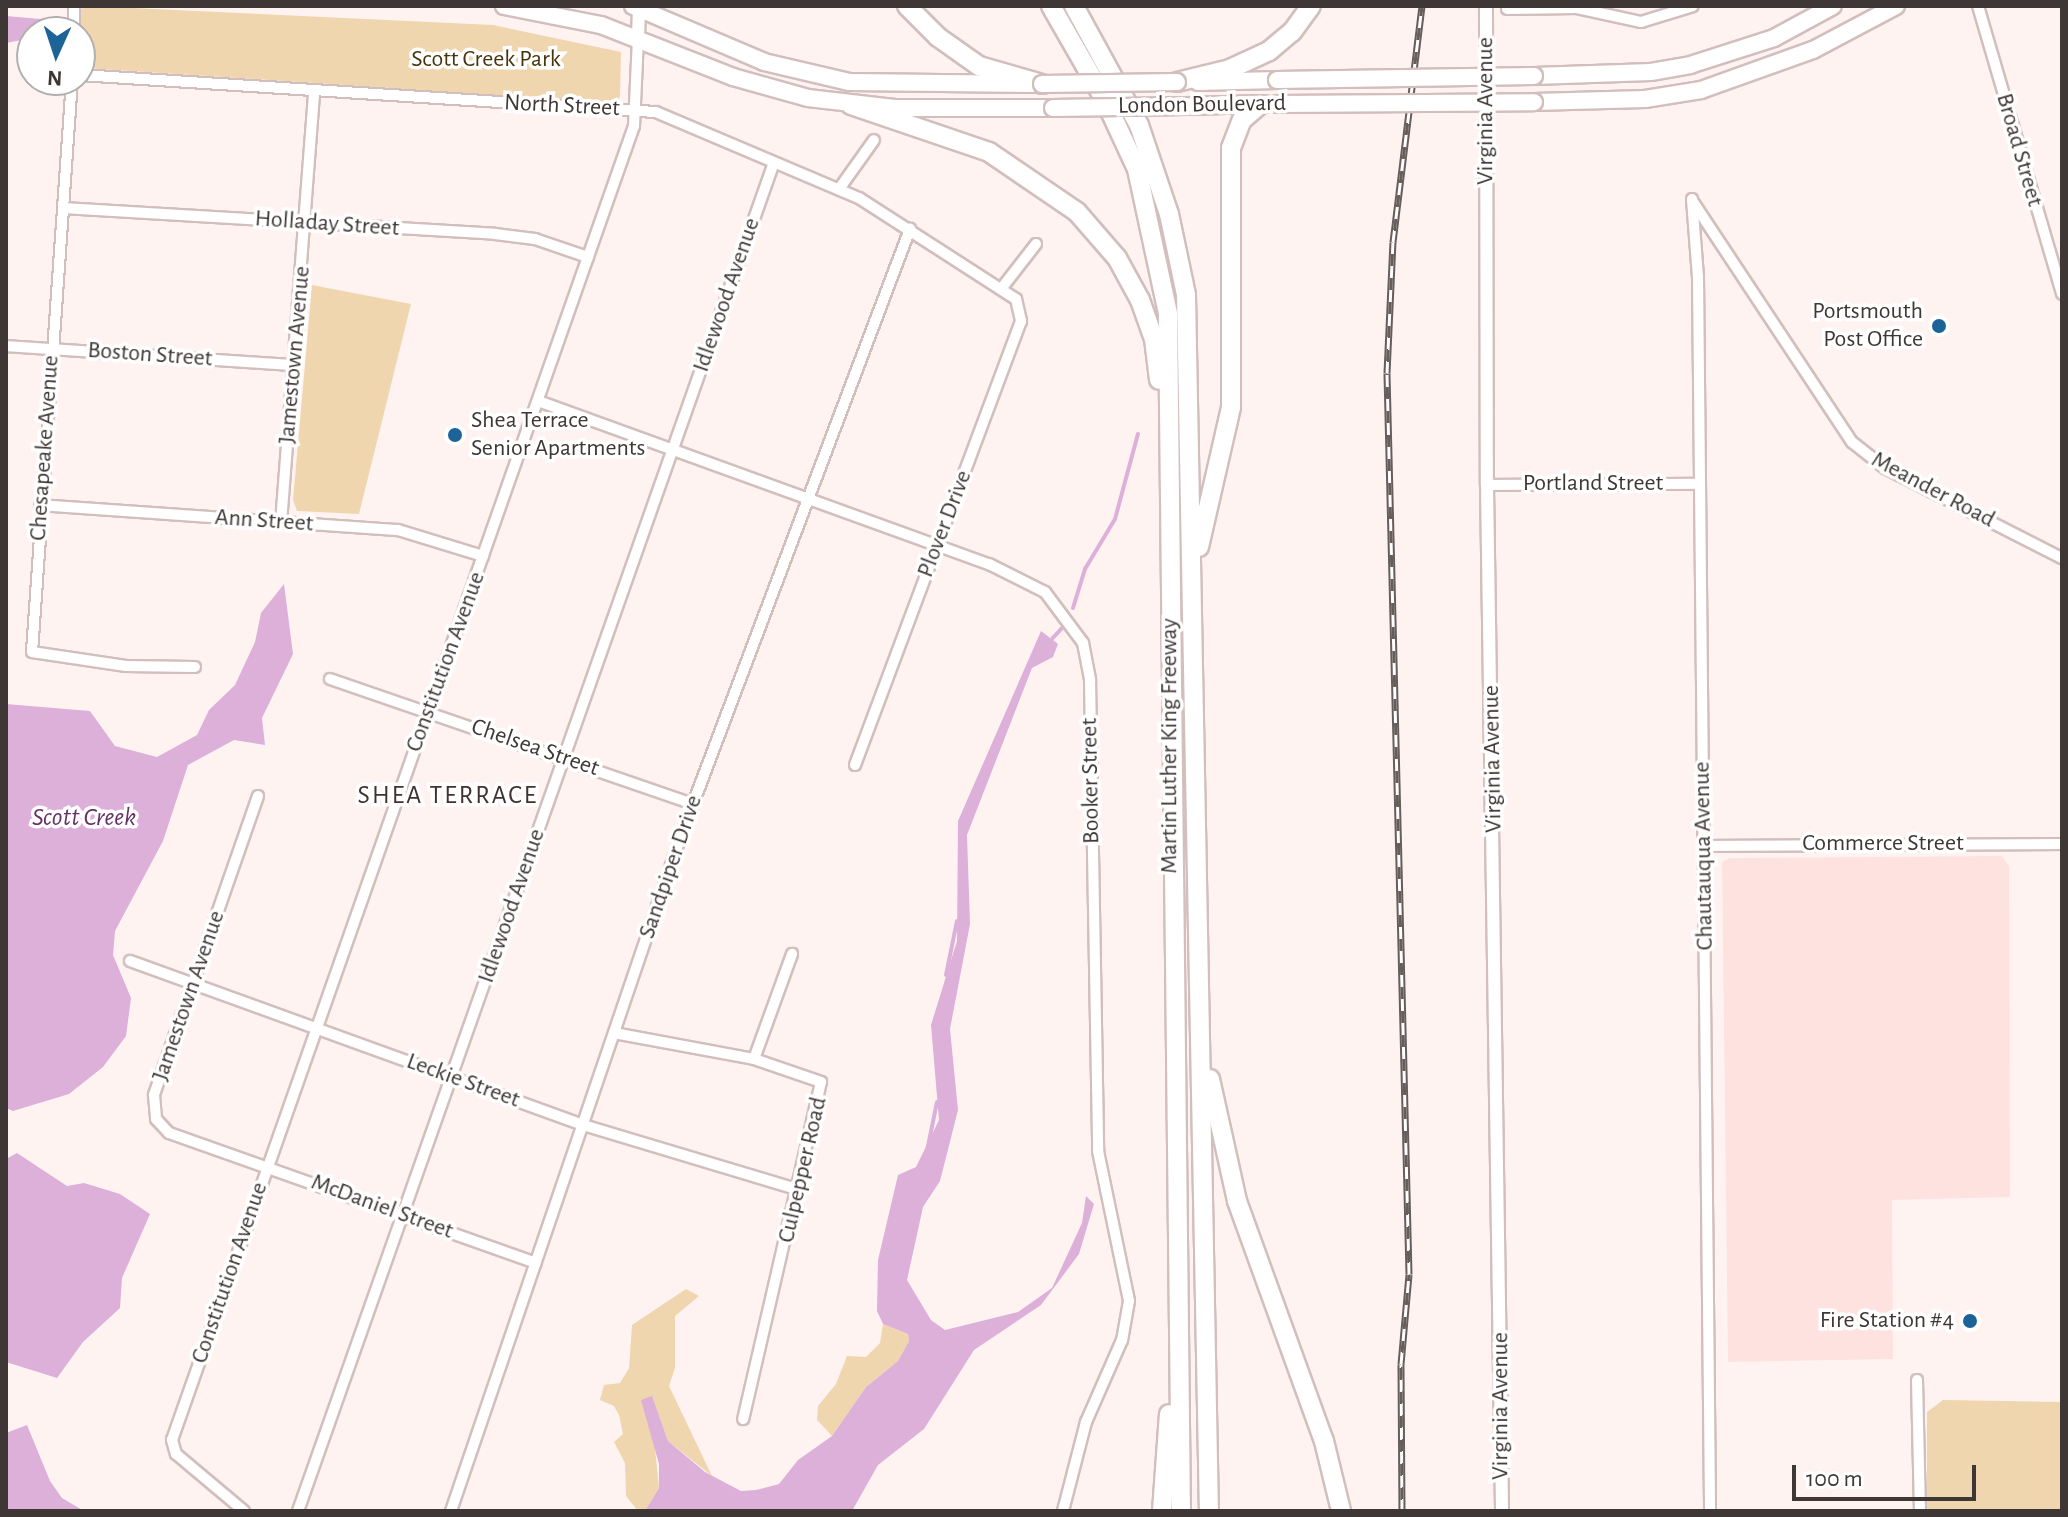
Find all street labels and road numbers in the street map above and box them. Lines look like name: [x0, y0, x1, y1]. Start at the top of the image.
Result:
street label: Virginia Avenue: [1472, 37, 1500, 185]
street label: North Street: [503, 89, 621, 123]
street label: London Boulevard: [1118, 89, 1286, 121]
street label: Broad Street: [1989, 90, 2049, 210]
street label: Holladay Street: [254, 205, 400, 243]
street label: Idlewood Avenue: [687, 214, 767, 376]
street label: Jamestown Avenue: [273, 265, 317, 445]
street label: Boston Street: [87, 336, 213, 374]
street label: Chesapeake Avenue: [24, 354, 66, 542]
street label: Meander Road: [1866, 445, 2000, 535]
street label: Plover Drive: [911, 466, 979, 582]
street label: Portland Street: [1523, 470, 1663, 498]
street label: Ann Street: [214, 503, 314, 539]
street label: Constitution Avenue: [400, 568, 492, 756]
street label: Martin Luther King Freeway: [1156, 618, 1184, 874]
street label: Virginia Avenue: [1477, 685, 1509, 833]
street label: Chelsea Street: [467, 713, 603, 783]
street label: Booker Street: [1076, 718, 1106, 844]
street label: Chautauqua Avenue: [1688, 761, 1720, 951]
street label: Sandpiper Drive: [633, 792, 709, 942]
street label: Idlewood Avenue: [472, 825, 552, 987]
street label: Commerce Street: [1802, 830, 1964, 858]
street label: Jamestown Avenue: [146, 907, 232, 1085]
street label: Leckie Street: [403, 1047, 523, 1115]
street label: Culpepper Road: [772, 1094, 834, 1246]
street label: McDaniel Street: [307, 1168, 457, 1246]
street label: Constitution Avenue: [186, 1179, 274, 1367]
street label: Virginia Avenue: [1487, 1332, 1515, 1480]

